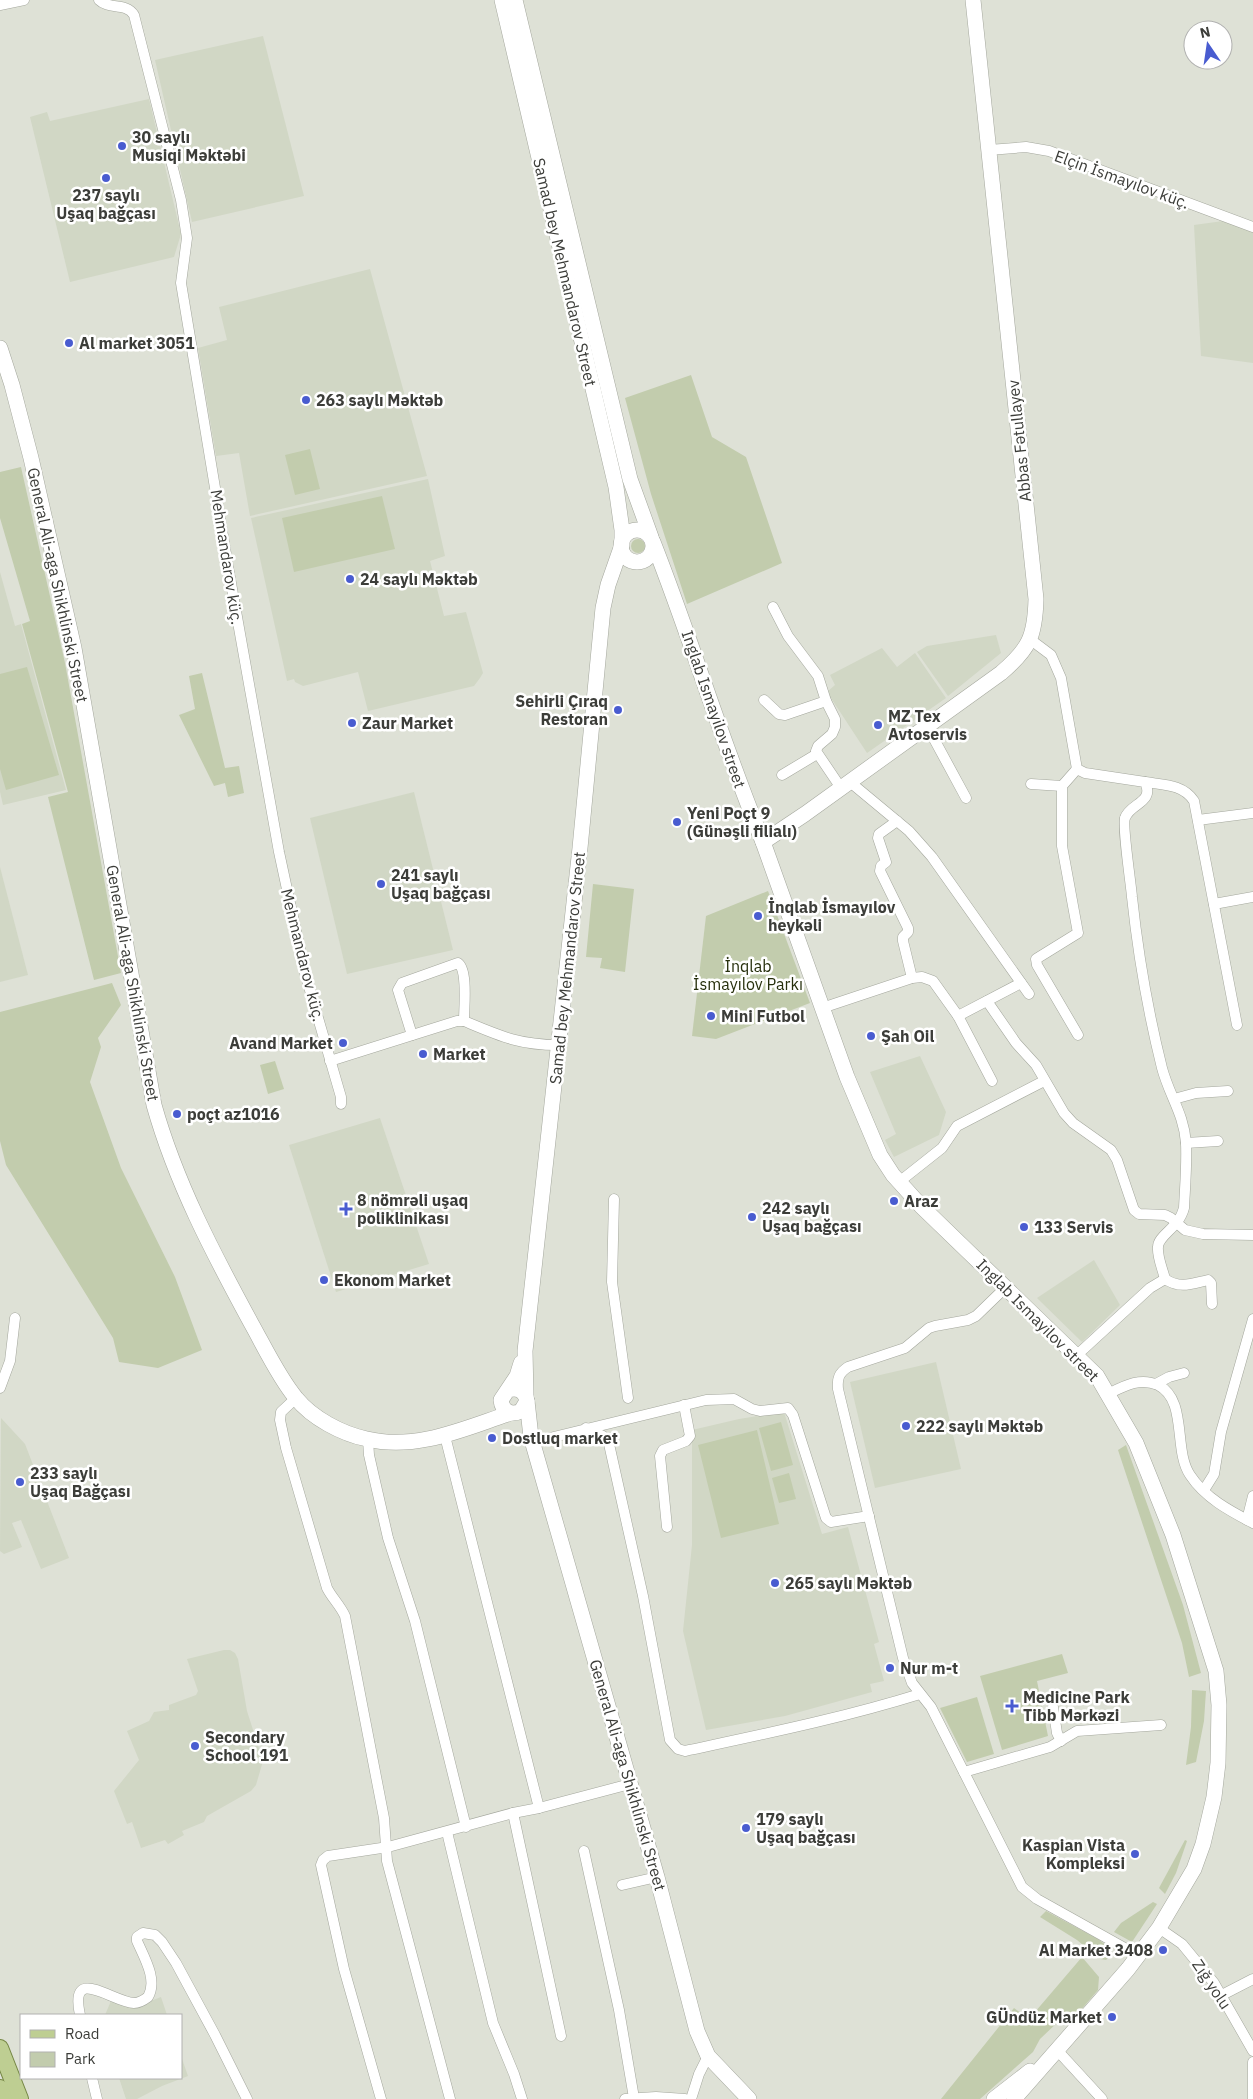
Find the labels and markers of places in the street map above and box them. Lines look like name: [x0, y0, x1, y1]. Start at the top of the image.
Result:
place label: 30 saylı Musiqi Məktəbi: [132, 127, 246, 165]
marker: 30 saylı Musiqi Məktəbi: [116, 140, 128, 152]
marker: 237 saylı Uşaq bağçası: [100, 172, 112, 184]
place label: 237 saylı Uşaq bağçası: [56, 185, 156, 223]
place label: Al market 3051: [79, 333, 195, 353]
marker: Al market 3051: [63, 337, 75, 349]
place label: 263 saylı Məktəb: [316, 390, 444, 410]
marker: 263 saylı Məktəb: [300, 394, 312, 406]
place label: 24 saylı Məktəb: [360, 569, 478, 589]
marker: 24 saylı Məktəb: [344, 573, 356, 585]
place label: Sehirli Çıraq Restoran: [515, 691, 608, 729]
marker: Sehirli Çıraq Restoran: [612, 704, 624, 716]
place label: MZ Tex Avtoservis: [888, 706, 967, 744]
place label: Zaur Market: [362, 713, 453, 733]
marker: Zaur Market: [346, 717, 358, 729]
marker: MZ Tex Avtoservis: [872, 719, 884, 731]
place label: Yeni Poçt 9 (Günəşli filialı): [687, 803, 797, 841]
marker: Yeni Poçt 9 (Günəşli filialı): [671, 816, 683, 828]
place label: 241 saylı Uşaq bağçası: [391, 865, 491, 903]
marker: 241 saylı Uşaq bağçası: [375, 878, 387, 890]
place label: İnqlab İsmayılov heykəli: [768, 897, 896, 935]
marker: İnqlab İsmayılov heykəli: [752, 910, 764, 922]
place label: Mini Futbol: [721, 1006, 805, 1026]
marker: Mini Futbol: [705, 1010, 717, 1022]
place label: Şah Oil: [881, 1026, 934, 1046]
marker: Şah Oil: [865, 1030, 877, 1042]
place label: Avand Market: [229, 1033, 333, 1053]
marker: Avand Market: [337, 1037, 349, 1049]
place label: Market: [433, 1044, 486, 1064]
marker: Market: [417, 1048, 429, 1060]
place label: poçt az1016: [187, 1104, 280, 1124]
marker: poçt az1016: [171, 1108, 183, 1120]
place label: 8 nömrəli uşaq poliklinikası: [357, 1190, 468, 1228]
place label: Araz: [904, 1191, 939, 1211]
marker: Araz: [888, 1195, 900, 1207]
place label: 242 saylı Uşaq bağçası: [762, 1198, 862, 1236]
marker: 8 nömrəli uşaq poliklinikası: [339, 1202, 353, 1216]
marker: 242 saylı Uşaq bağçası: [746, 1211, 758, 1223]
place label: 133 Servis: [1034, 1217, 1113, 1237]
marker: 133 Servis: [1018, 1221, 1030, 1233]
place label: Ekonom Market: [334, 1270, 451, 1290]
marker: Ekonom Market: [318, 1274, 330, 1286]
place label: 222 saylı Məktəb: [916, 1416, 1044, 1436]
marker: 222 saylı Məktəb: [900, 1420, 912, 1432]
place label: Dostluq market: [502, 1428, 618, 1448]
marker: Dostluq market: [486, 1432, 498, 1444]
place label: 233 saylı Uşaq Bağçası: [30, 1463, 130, 1501]
marker: 233 saylı Uşaq Bağçası: [14, 1476, 26, 1488]
place label: 265 saylı Məktəb: [785, 1573, 913, 1593]
marker: 265 saylı Məktəb: [769, 1577, 781, 1589]
place label: Nur m-t: [900, 1658, 958, 1678]
marker: Nur m-t: [884, 1662, 896, 1674]
place label: Medicine Park Tibb Mərkəzi: [1023, 1687, 1130, 1725]
marker: Medicine Park Tibb Mərkəzi: [1005, 1699, 1019, 1713]
place label: Secondary School 191: [205, 1727, 289, 1765]
marker: Secondary School 191: [189, 1740, 201, 1752]
place label: 179 saylı Uşaq bağçası: [756, 1809, 856, 1847]
marker: 179 saylı Uşaq bağçası: [740, 1822, 752, 1834]
place label: Kaspian Vista Kompleksi: [1022, 1835, 1125, 1873]
marker: Kaspian Vista Kompleksi: [1129, 1848, 1141, 1860]
place label: Al Market 3408: [1039, 1940, 1153, 1960]
marker: Al Market 3408: [1157, 1944, 1169, 1956]
place label: GÜndüz Market: [986, 2007, 1102, 2027]
marker: GÜndüz Market: [1106, 2011, 1118, 2023]

